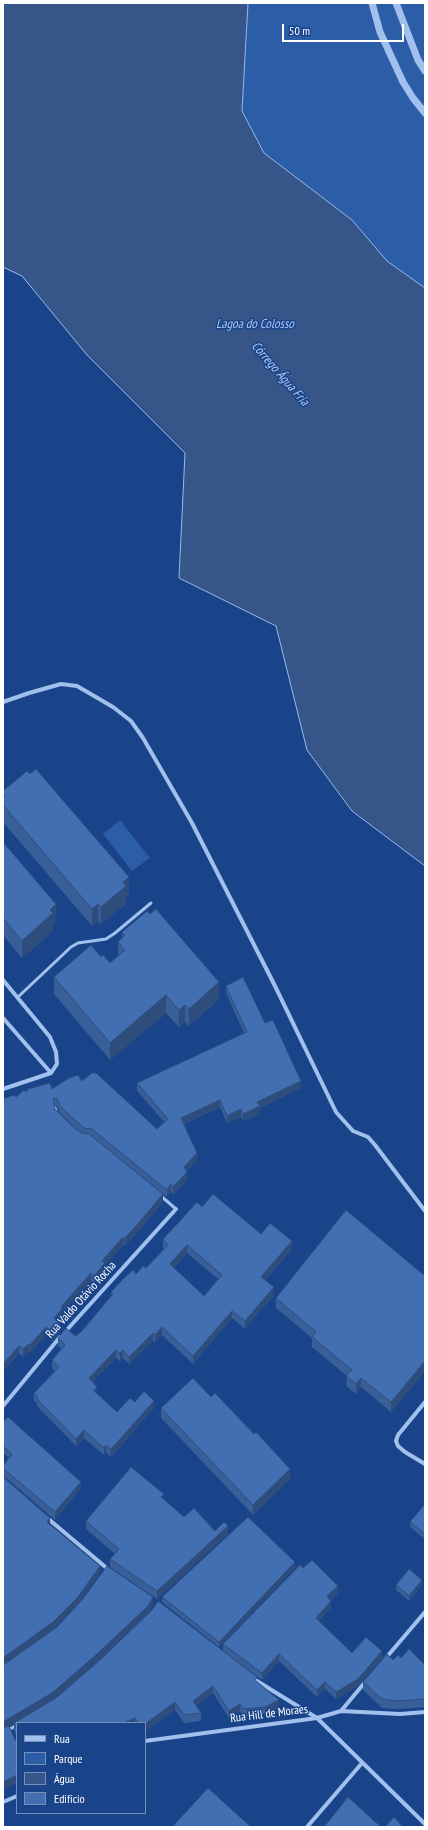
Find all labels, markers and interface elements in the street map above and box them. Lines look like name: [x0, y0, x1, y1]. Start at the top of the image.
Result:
scale bar: [284, 16, 406, 42]
text: 50 m: [289, 23, 310, 38]
water label: Lagoa do Colosso: [216, 316, 294, 332]
water label: Córrego Água Fria: [248, 339, 312, 409]
street label: Rua Valdo Otávio Rocha: [43, 1259, 119, 1341]
street label: Rua Hill de Moraes: [229, 1702, 309, 1726]
legend: [16, 1722, 146, 1814]
text: Rua: [54, 1731, 70, 1746]
text: Parque: [54, 1751, 83, 1766]
text: Água: [54, 1771, 75, 1786]
text: Edifício: [54, 1791, 85, 1806]

